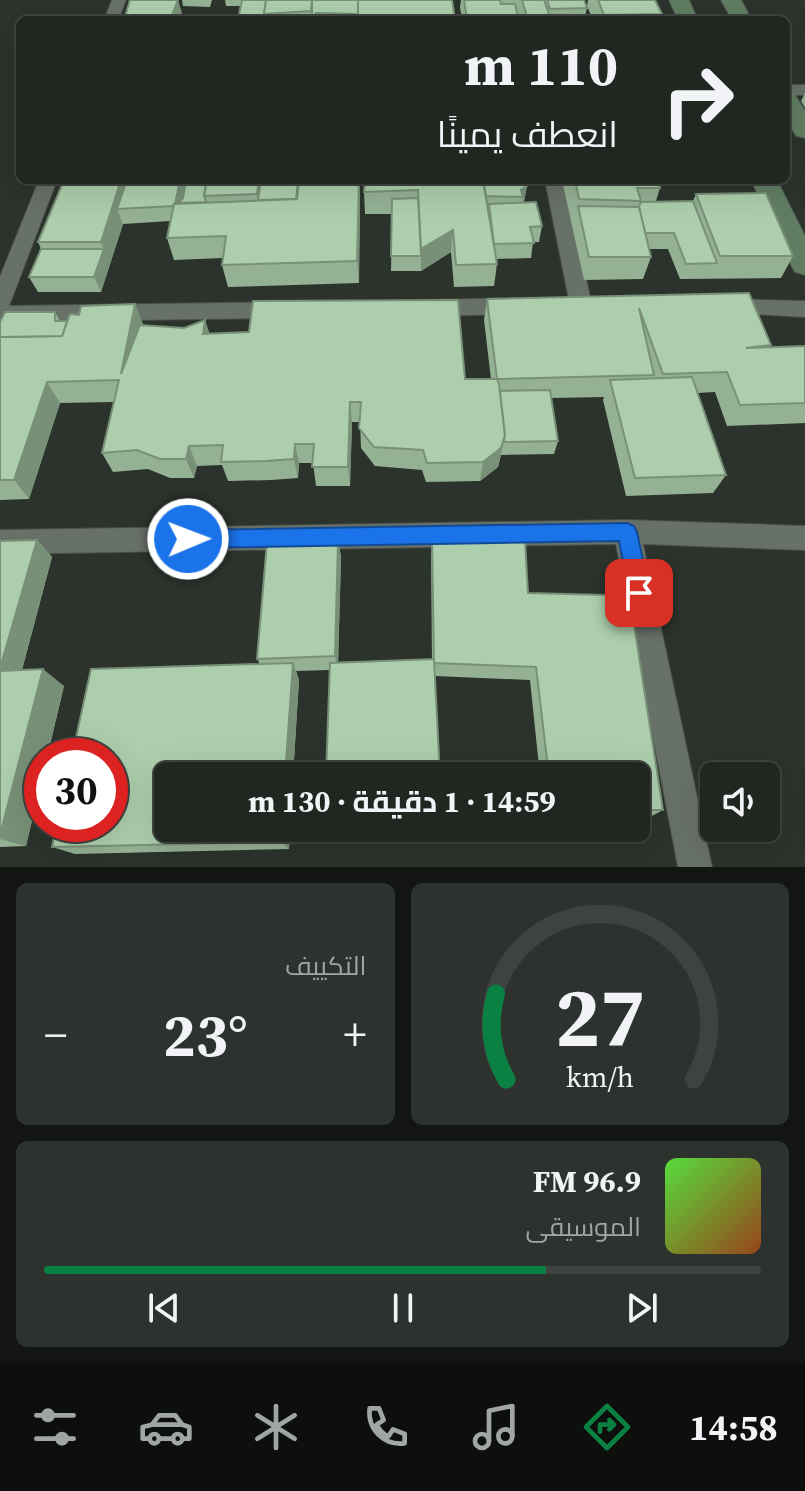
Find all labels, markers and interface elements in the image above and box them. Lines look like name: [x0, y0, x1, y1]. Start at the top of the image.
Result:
text: 110 m: [464, 27, 618, 104]
icon: right: [646, 48, 750, 152]
text: انعطف يمينًا: [437, 110, 618, 159]
position arrow: [146, 497, 230, 581]
pin: [605, 559, 673, 627]
icon: arrive: [617, 571, 661, 615]
speed limit sign: 30: [24, 738, 128, 842]
map controls: [700, 762, 780, 842]
button: sound: [700, 762, 780, 842]
text: 14:59 · 1 دقيقة · 130 m: [248, 781, 556, 822]
text: التكييف: [285, 948, 367, 984]
text: 27: [555, 960, 645, 1074]
text: 23°: [163, 994, 248, 1076]
text: −: [44, 1004, 67, 1065]
text: +: [343, 1004, 366, 1065]
text: km/h: [566, 1057, 634, 1097]
text: 96.9 FM: [533, 1161, 641, 1202]
text: الموسيقى: [526, 1209, 641, 1245]
icon: previous: [142, 1286, 186, 1330]
icon: pause: [381, 1286, 425, 1330]
icon: next: [620, 1286, 664, 1330]
icon: filters: [27, 1399, 83, 1455]
icon: car: [138, 1399, 194, 1455]
icon: climate: [248, 1399, 304, 1455]
icon: phone: [358, 1399, 414, 1455]
icon: music: [468, 1399, 524, 1455]
icon: directions: [579, 1399, 635, 1455]
text: 14:58: [689, 1403, 778, 1452]

